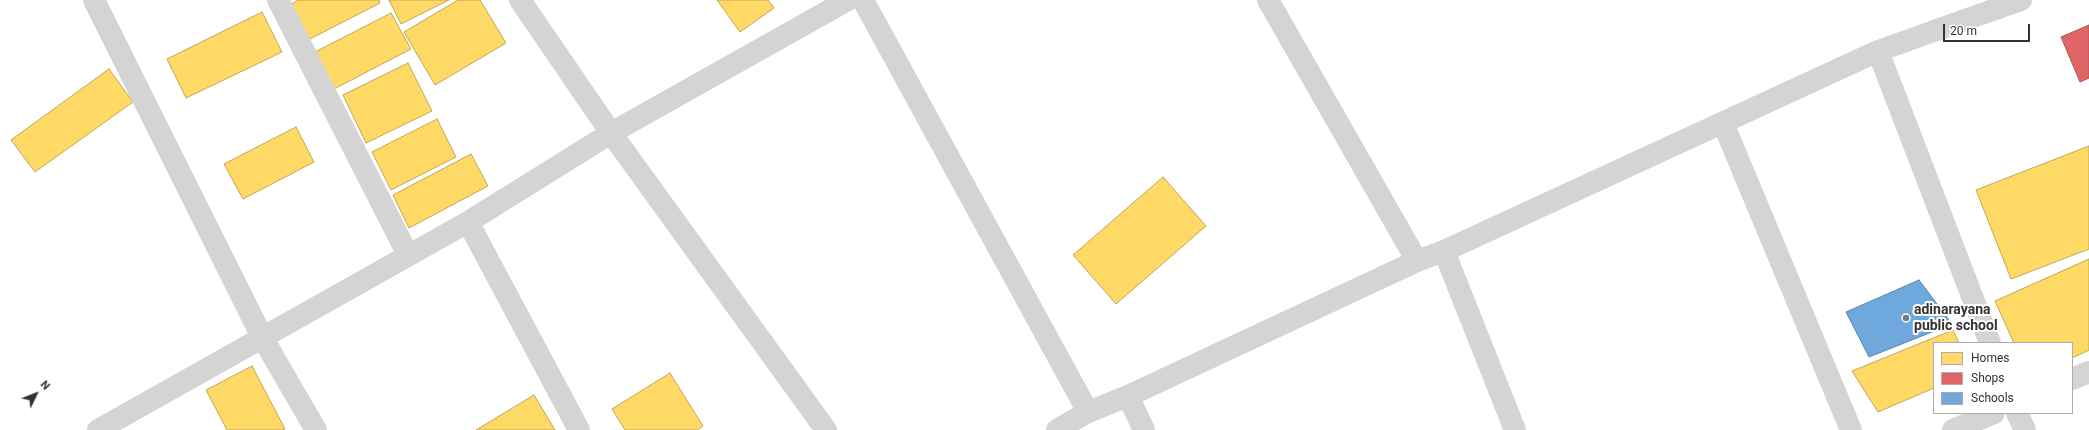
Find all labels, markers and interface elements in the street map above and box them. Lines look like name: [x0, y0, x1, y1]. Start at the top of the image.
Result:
scale bar: [1945, 16, 2032, 42]
text: 20 m: [1950, 24, 1977, 38]
place label: adinarayana public school: [1914, 302, 1998, 334]
marker: adinarayana public school: [1901, 313, 1911, 323]
legend: [1933, 342, 2073, 414]
text: Homes: [1971, 351, 2009, 365]
text: Shops: [1971, 371, 2005, 385]
north arrow: [16, 374, 56, 414]
text: N: [38, 378, 53, 393]
text: Schools: [1971, 391, 2014, 405]

